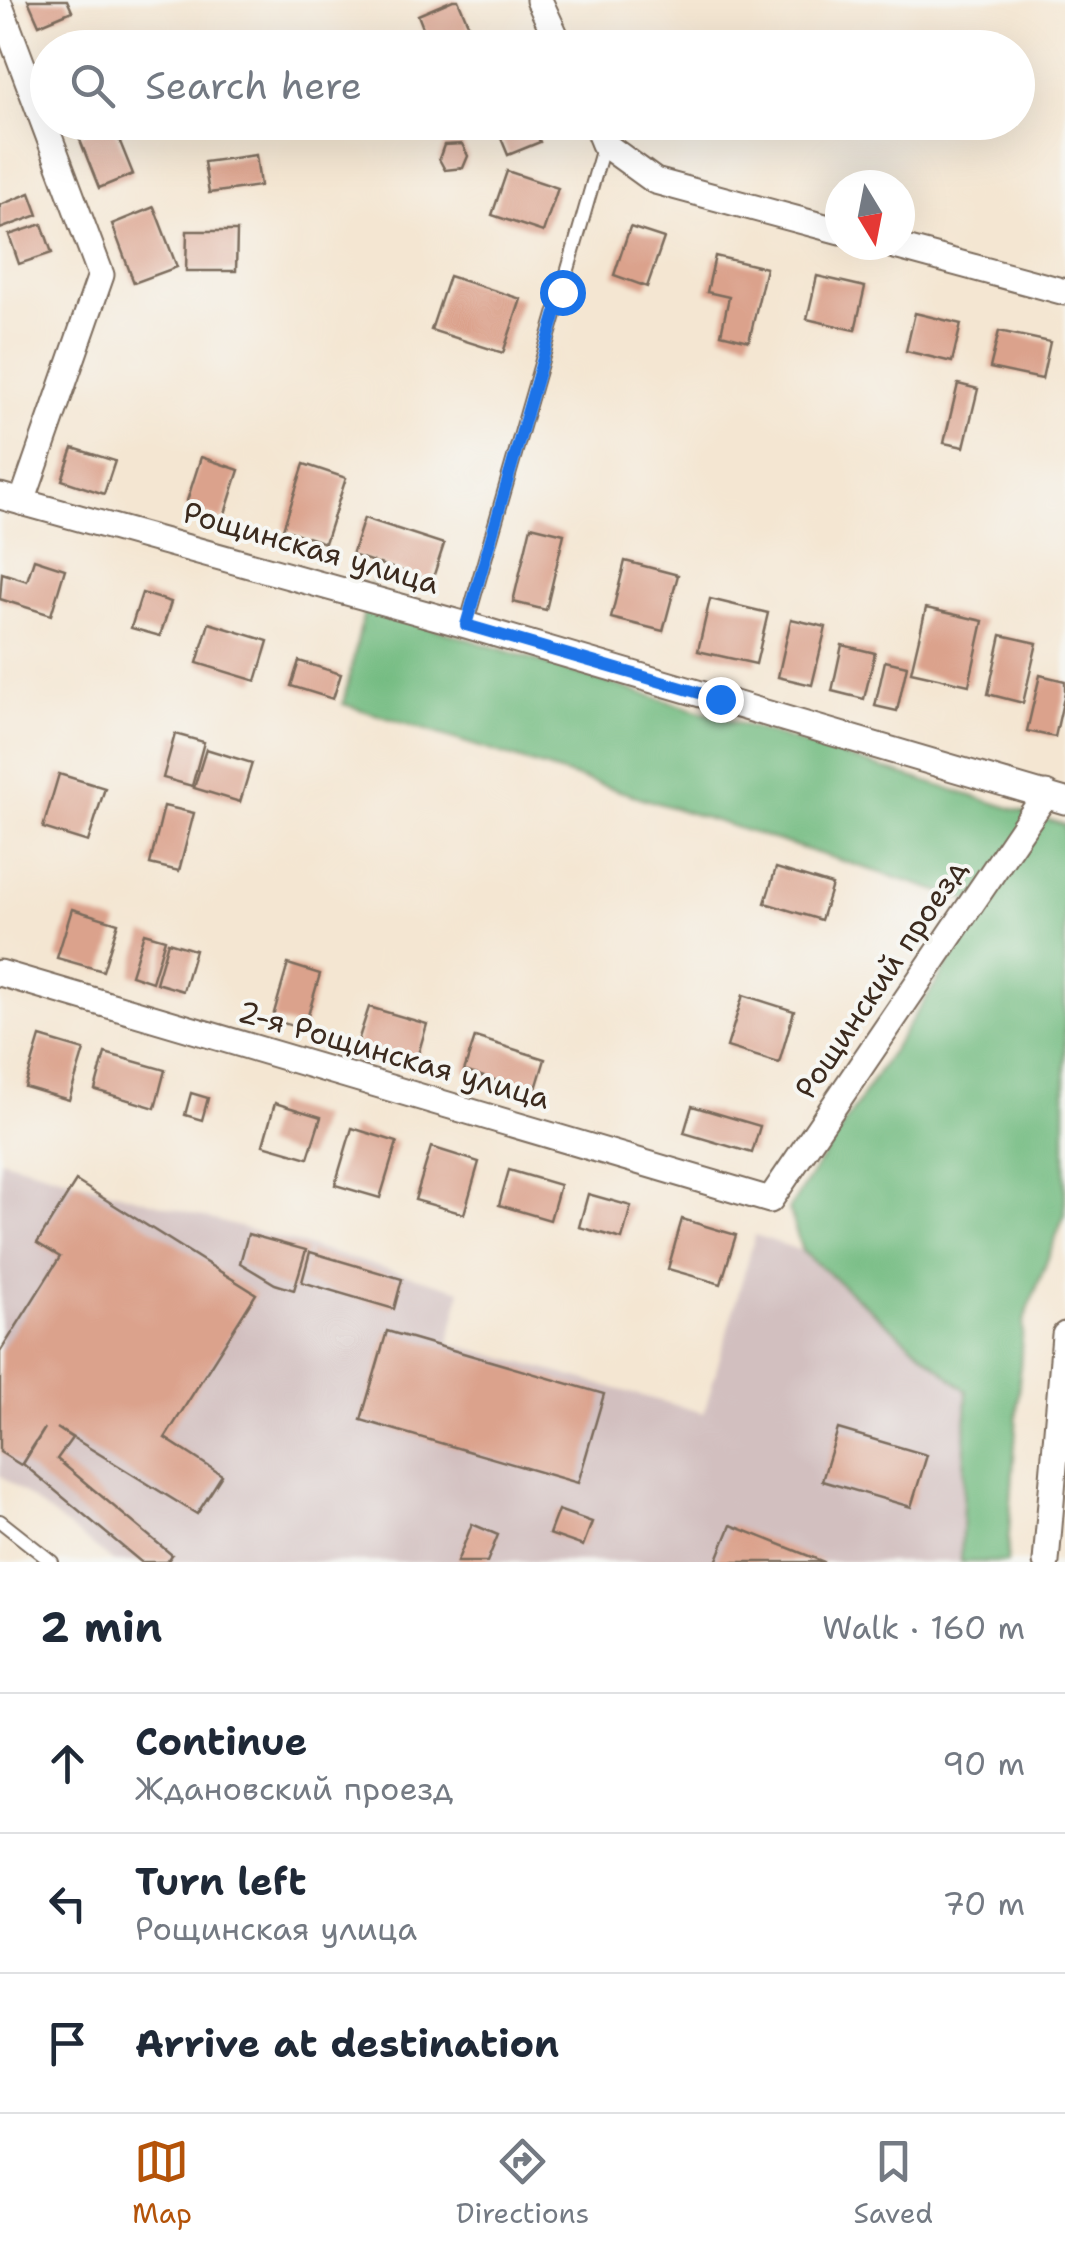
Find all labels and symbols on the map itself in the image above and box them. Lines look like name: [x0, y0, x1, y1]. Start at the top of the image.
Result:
north arrow: [825, 170, 915, 260]
route start: [540, 270, 586, 316]
street label: Рощинская улица: [178, 491, 444, 604]
route end: [698, 677, 744, 723]
street label: Рощинский проезд: [785, 851, 976, 1107]
street label: 2-я Рощинская улица: [233, 990, 555, 1119]

